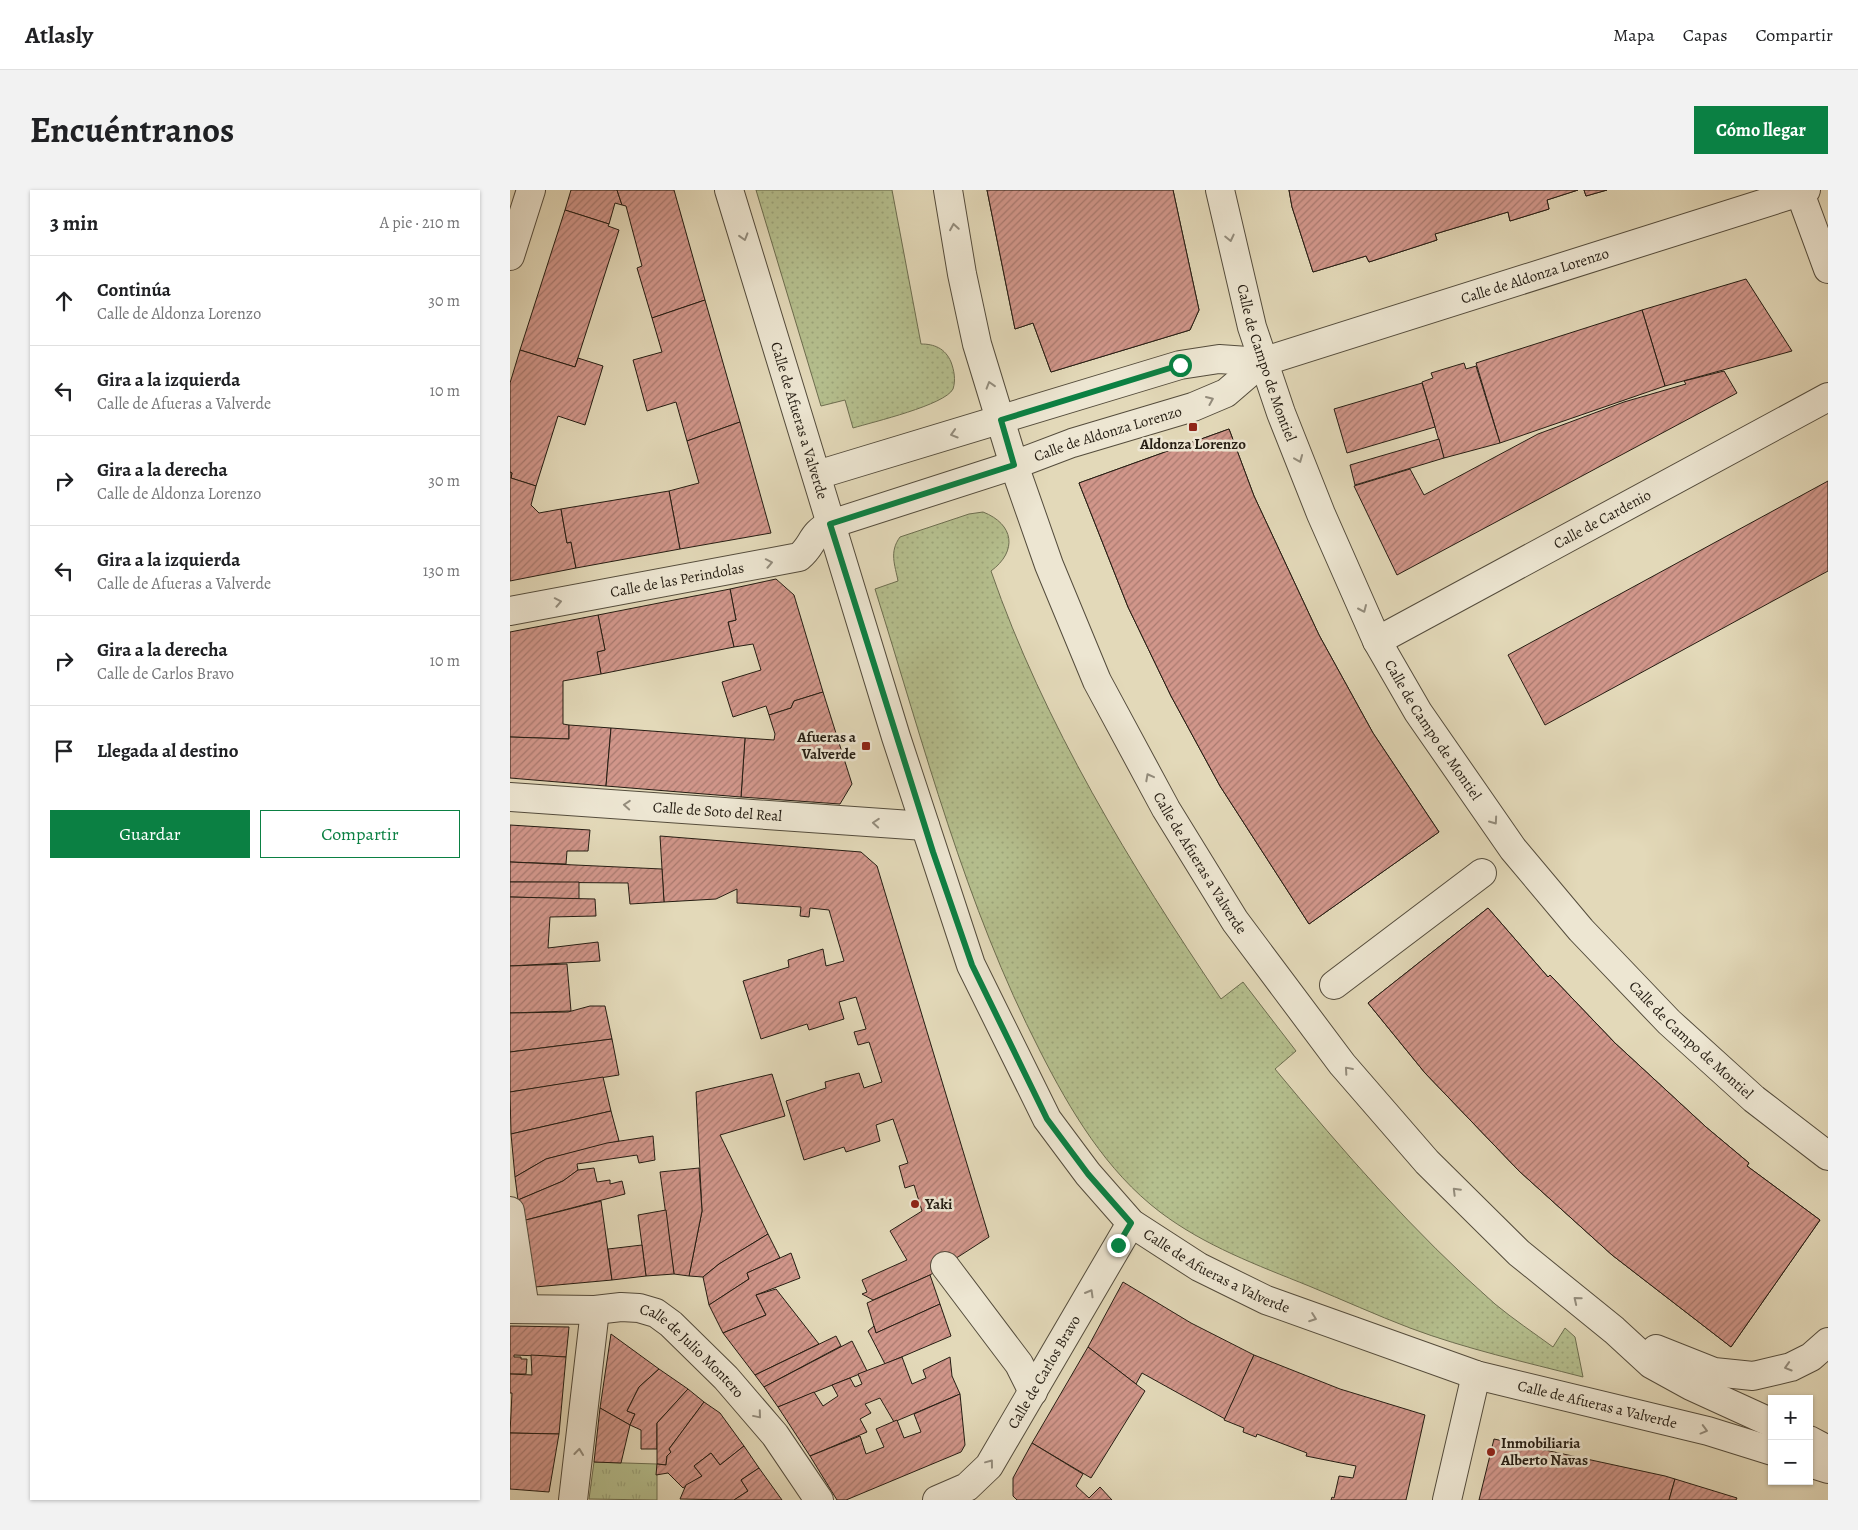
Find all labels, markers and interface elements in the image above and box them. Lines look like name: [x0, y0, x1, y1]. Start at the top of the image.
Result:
text: Atlasly: [25, 19, 93, 51]
text: Mapa: [1613, 23, 1655, 47]
text: Capas: [1683, 23, 1727, 47]
text: Compartir: [1755, 23, 1833, 47]
text: Encuéntranos: [30, 106, 234, 154]
button: Cómo llegar: [1694, 106, 1828, 154]
text: 3 min: [50, 209, 98, 237]
text: A pie · 210 m: [380, 212, 460, 234]
one-way arrow: [950, 222, 960, 231]
one-way arrow: [738, 232, 748, 240]
one-way arrow: [1224, 233, 1235, 242]
street label: Calle de Aldonza Lorenzo: [1458, 243, 1611, 309]
text: Continúa: [97, 277, 171, 303]
street label: Calle de Campo de Montiel: [1232, 282, 1301, 444]
icon: ahead: [50, 287, 78, 315]
text: 30 m: [428, 290, 460, 312]
text: Calle de Aldonza Lorenzo: [97, 303, 261, 325]
street label: Calle de Afueras a Valverde: [766, 339, 833, 502]
route start: [1169, 354, 1192, 377]
text: Gira a la izquierda: [97, 367, 240, 393]
icon: left: [50, 377, 78, 405]
text: 10 m: [430, 380, 460, 402]
one-way arrow: [986, 381, 996, 390]
text: Calle de Afueras a Valverde: [97, 393, 271, 415]
one-way arrow: [1205, 396, 1214, 407]
street label: Calle de Aldonza Lorenzo: [1031, 401, 1184, 467]
marker: Aldonza Lorenzo: [1187, 421, 1199, 433]
one-way arrow: [951, 428, 959, 438]
place label: Aldonza Lorenzo: [1139, 434, 1246, 454]
one-way arrow: [1293, 454, 1304, 463]
text: Gira a la derecha: [97, 457, 228, 483]
icon: right: [50, 467, 78, 495]
text: 30 m: [428, 470, 460, 492]
text: Calle de Aldonza Lorenzo: [97, 483, 261, 505]
street label: Calle de Cardenio: [1550, 485, 1654, 554]
text: Gira a la izquierda: [97, 547, 240, 573]
icon: left: [50, 557, 78, 585]
street label: Calle de las Perindolas: [609, 557, 746, 602]
one-way arrow: [765, 558, 774, 569]
text: 130 m: [423, 560, 460, 582]
text: Calle de Afueras a Valverde: [97, 573, 271, 595]
one-way arrow: [554, 598, 562, 608]
one-way arrow: [1357, 604, 1367, 613]
text: Gira a la derecha: [97, 637, 228, 663]
icon: right: [50, 647, 78, 675]
text: 10 m: [430, 650, 460, 672]
street label: Calle de Campo de Montiel: [1380, 656, 1486, 804]
text: Calle de Carlos Bravo: [97, 663, 234, 685]
place label: Afueras a Valverde: [796, 727, 857, 764]
icon: arrive: [50, 737, 78, 765]
text: Llegada al destino: [97, 738, 239, 764]
marker: Afueras a Valverde: [860, 740, 872, 752]
one-way arrow: [1145, 773, 1155, 782]
street label: Calle de Afueras a Valverde: [1149, 788, 1252, 938]
street label: Calle de Soto del Real: [652, 797, 783, 826]
one-way arrow: [623, 800, 631, 811]
button: Guardar: [50, 810, 250, 858]
button: Compartir: [260, 810, 460, 858]
one-way arrow: [1488, 815, 1497, 825]
one-way arrow: [872, 817, 880, 828]
street label: Calle de Campo de Montiel: [1625, 976, 1758, 1104]
one-way arrow: [1345, 1067, 1353, 1076]
one-way arrow: [1453, 1188, 1462, 1197]
place label: Yaki: [924, 1194, 953, 1214]
marker: Yaki: [909, 1198, 921, 1210]
street label: Calle de Afueras a Valverde: [1140, 1224, 1293, 1318]
route end: [1107, 1234, 1130, 1257]
one-way arrow: [1084, 1290, 1094, 1299]
one-way arrow: [1573, 1296, 1582, 1305]
street label: Calle de Julio Montero: [637, 1299, 749, 1402]
street label: Calle de Carlos Bravo: [1003, 1311, 1085, 1433]
one-way arrow: [1309, 1312, 1317, 1322]
one-way arrow: [1784, 1362, 1793, 1372]
street label: Calle de Afueras a Valverde: [1516, 1375, 1680, 1433]
map controls: [1768, 1395, 1813, 1485]
button: +: [1768, 1395, 1813, 1440]
one-way arrow: [752, 1409, 760, 1418]
one-way arrow: [1700, 1424, 1709, 1435]
place label: Inmobiliaria Alberto Navas: [1500, 1433, 1588, 1470]
button: −: [1768, 1440, 1813, 1485]
marker: Inmobiliaria Alberto Navas: [1485, 1446, 1497, 1458]
one-way arrow: [573, 1447, 584, 1455]
one-way arrow: [984, 1459, 993, 1469]

